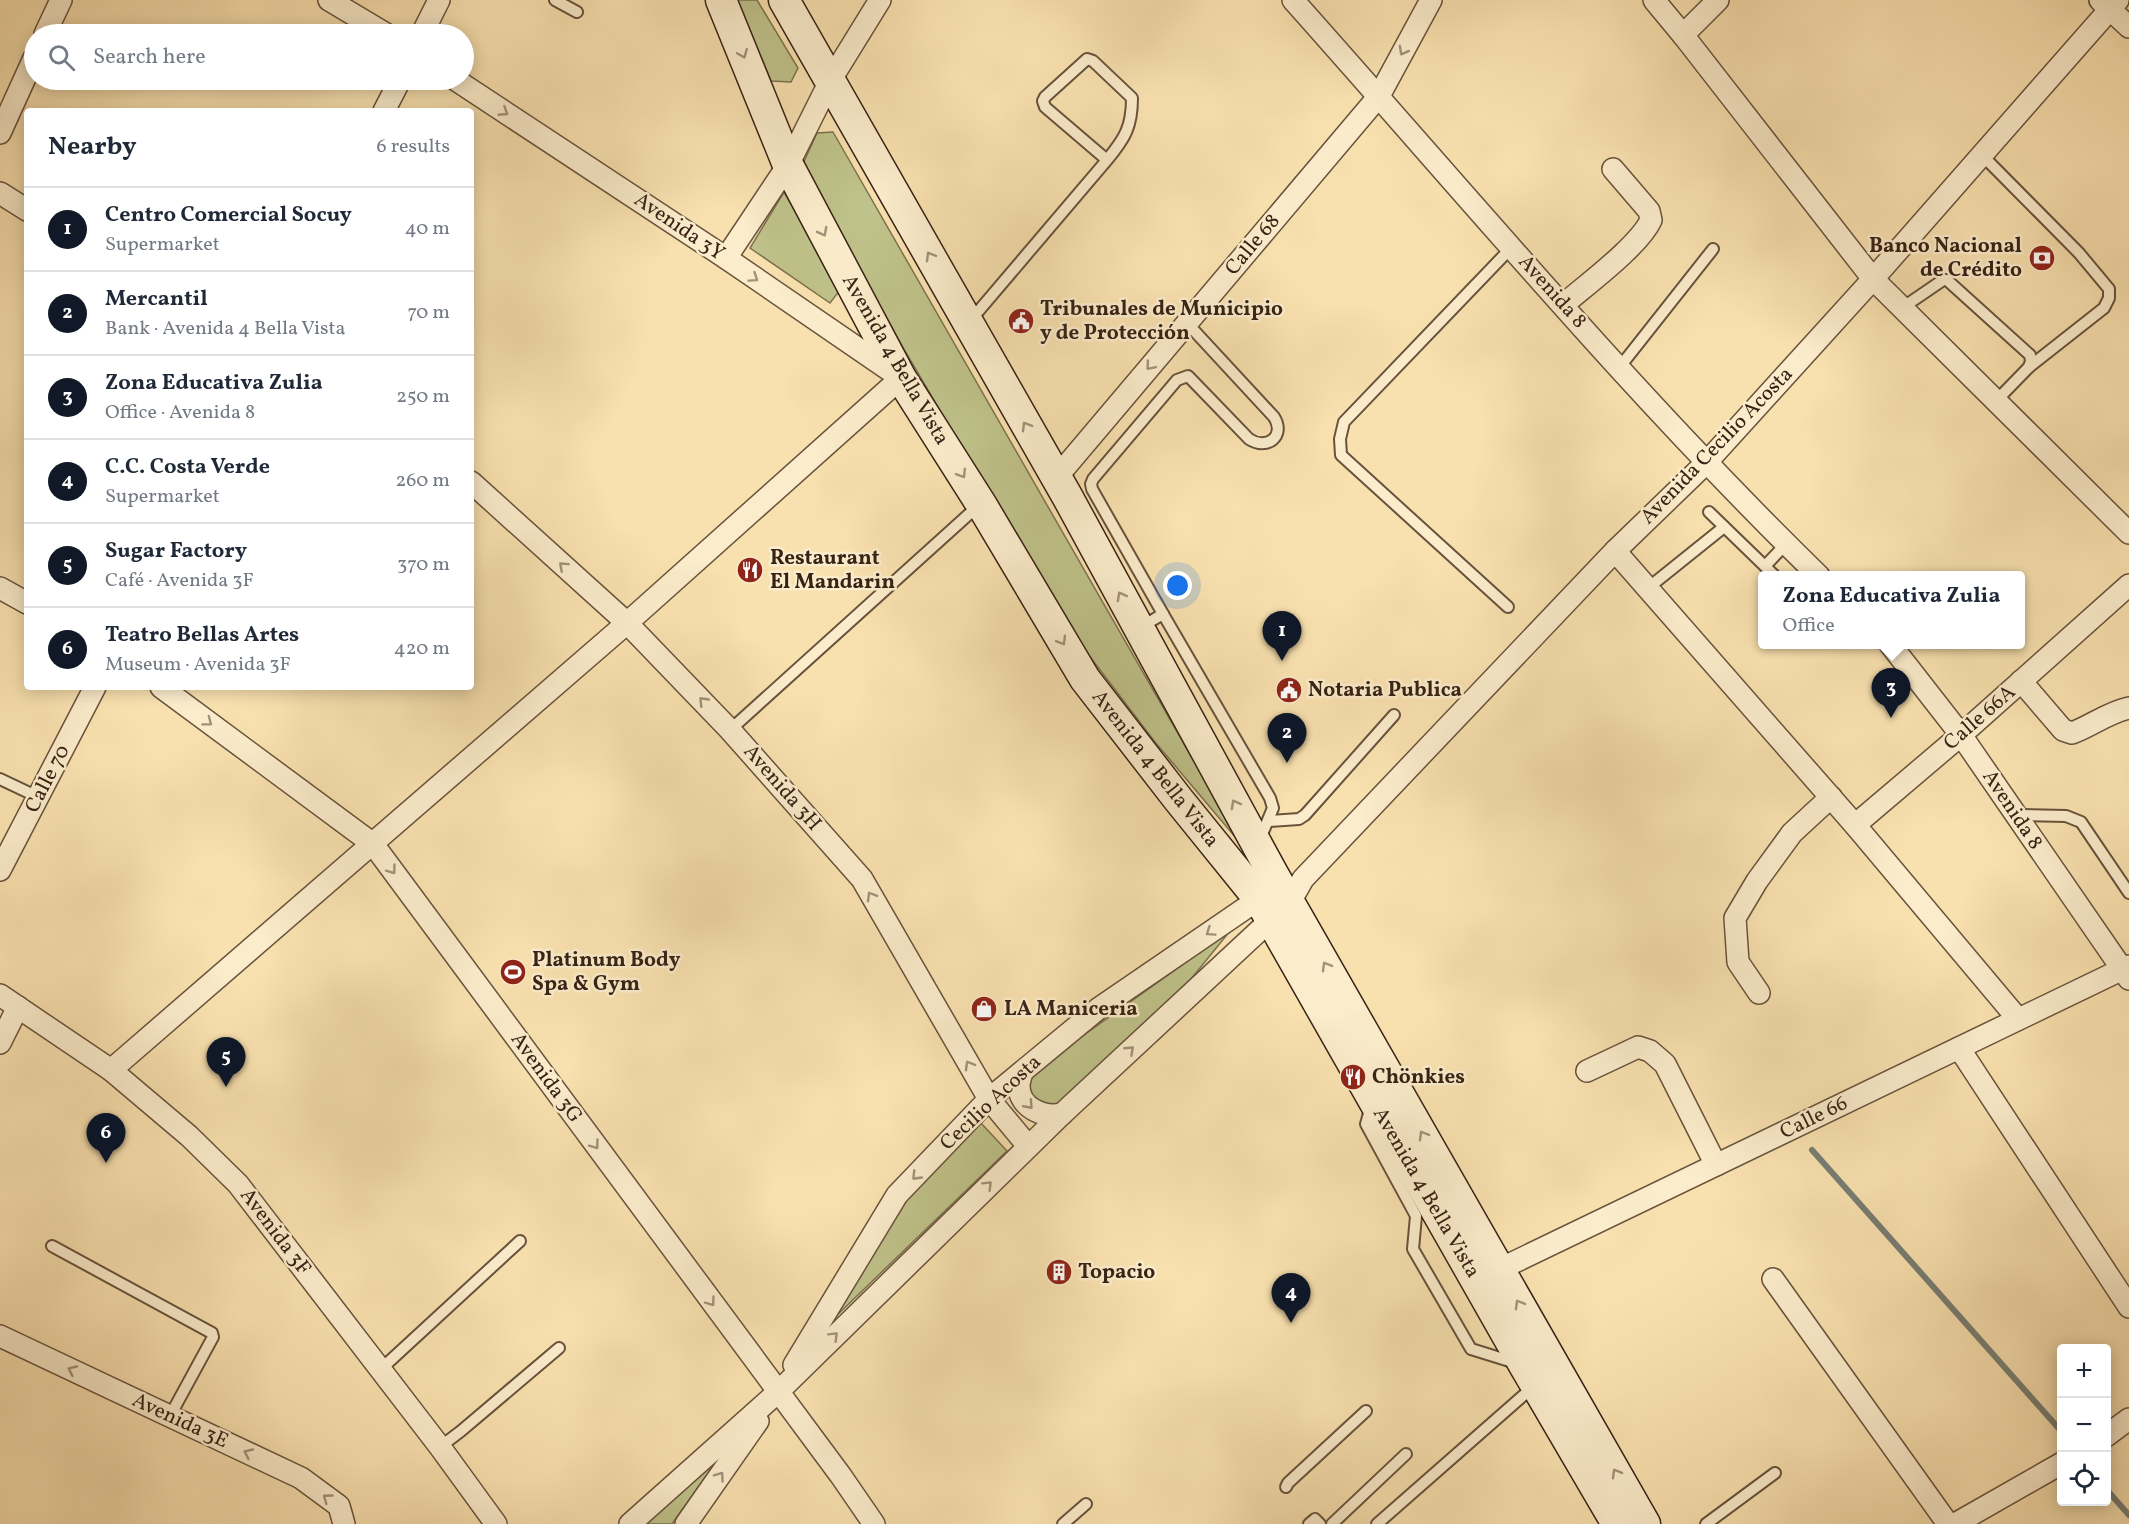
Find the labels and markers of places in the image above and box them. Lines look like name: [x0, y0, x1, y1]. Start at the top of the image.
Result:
place label: Banco Nacional de Crédito: [1869, 232, 2022, 285]
bank icon: Banco Nacional de Crédito: [2027, 243, 2057, 273]
place label: Tribunales de Municipio y de Protección: [1040, 295, 1283, 348]
public building icon: Tribunales de Municipio y de Protección: [1006, 306, 1036, 336]
place label: Restaurant El Mandarin: [770, 544, 895, 597]
restaurant icon: Restaurant El Mandarin: [735, 555, 765, 585]
pin: 1: [1262, 612, 1302, 661]
pin: 3: [1872, 668, 1910, 718]
public building icon: Notaria Publica: [1274, 675, 1304, 705]
place label: Notaria Publica: [1308, 676, 1462, 705]
pin: 2: [1268, 714, 1306, 763]
place label: Platinum Body Spa & Gym: [532, 946, 681, 999]
sports icon: Platinum Body Spa & Gym: [498, 957, 528, 987]
shop icon: LA Maniceria: [969, 994, 999, 1024]
place label: LA Maniceria: [1004, 995, 1138, 1024]
pin: 5: [206, 1038, 246, 1087]
restaurant icon: Chönkies: [1338, 1062, 1368, 1092]
place label: Chönkies: [1372, 1063, 1465, 1092]
pin: 6: [86, 1114, 126, 1163]
building icon: Topacio: [1044, 1257, 1074, 1287]
place label: Topacio: [1078, 1258, 1155, 1287]
pin: 4: [1272, 1274, 1310, 1323]

